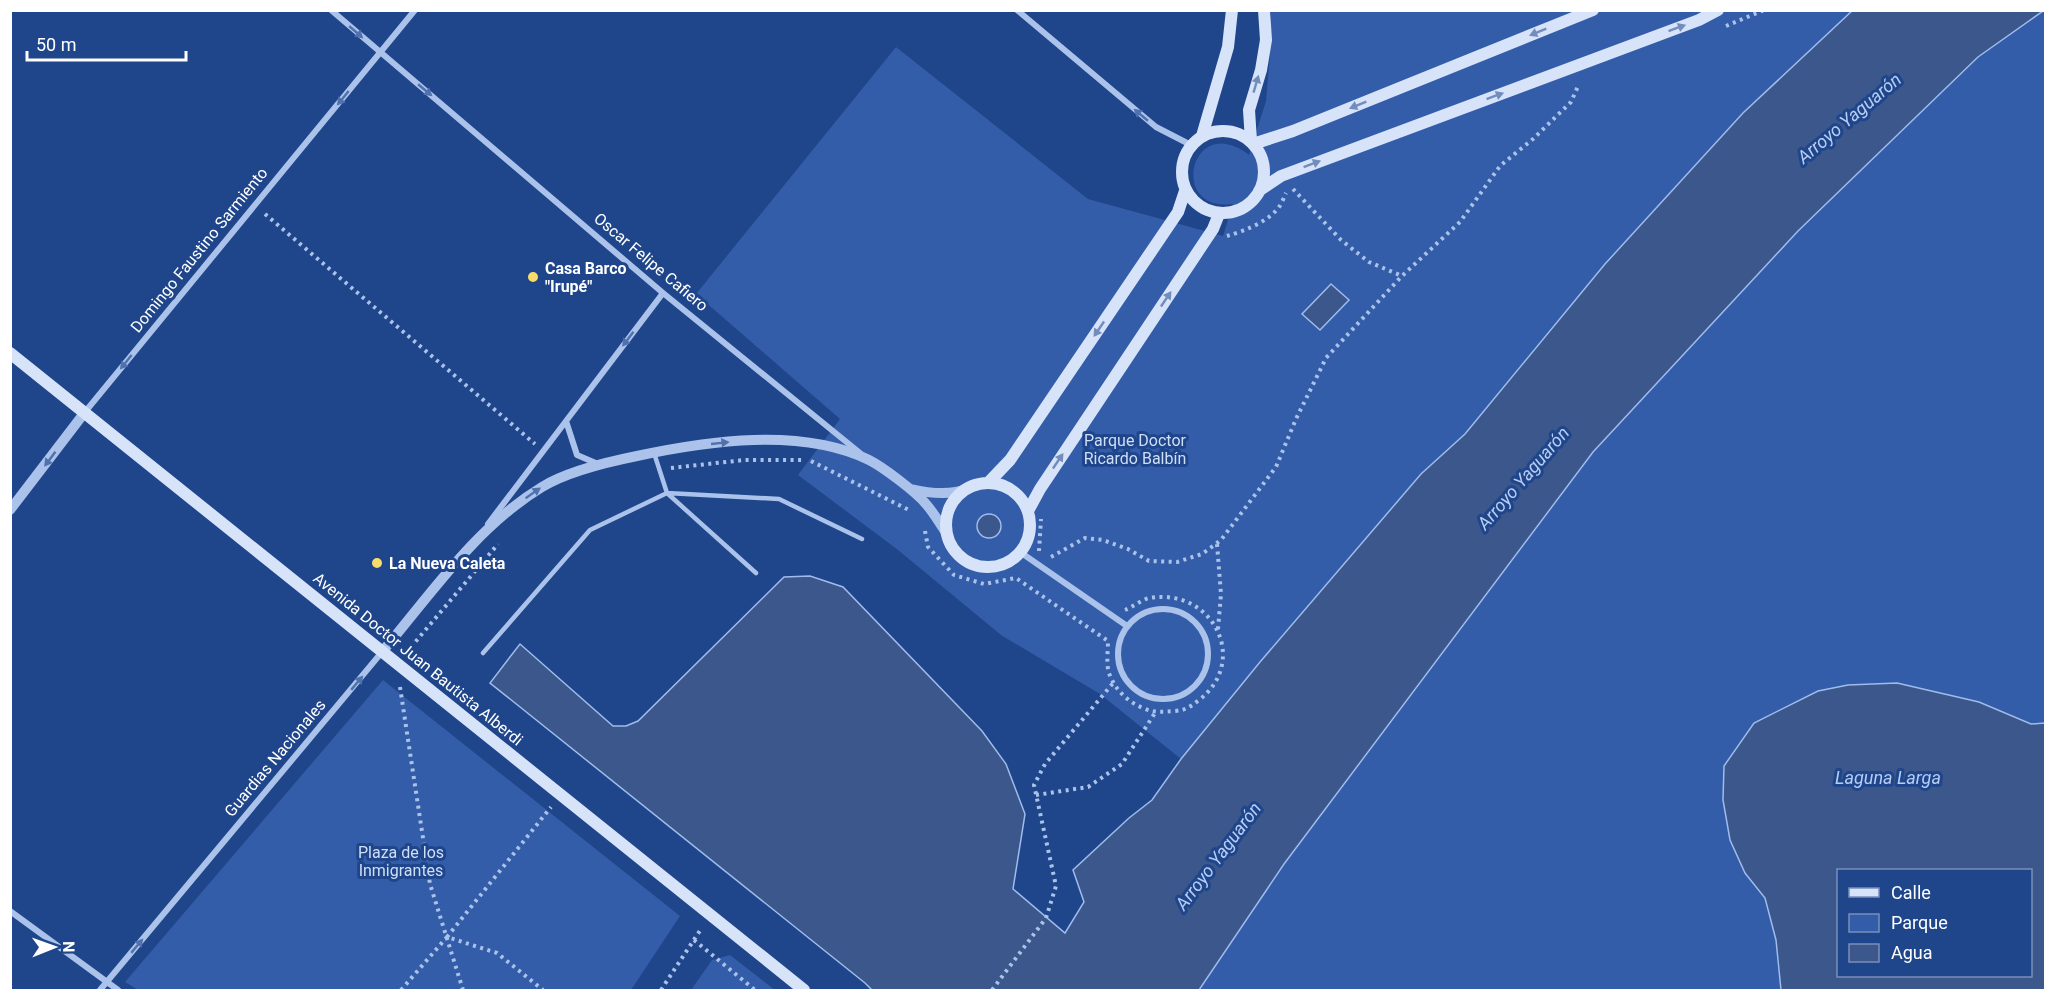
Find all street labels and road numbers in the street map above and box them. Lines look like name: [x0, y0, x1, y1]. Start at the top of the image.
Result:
street label: Domingo Faustino Sarmiento: [126, 164, 272, 336]
street label: Oscar Felipe Cafiero: [590, 209, 712, 315]
street label: Avenida Doctor Juan Bautista Alberdi: [309, 569, 527, 749]
street label: Guardias Nacionales: [220, 696, 330, 820]

